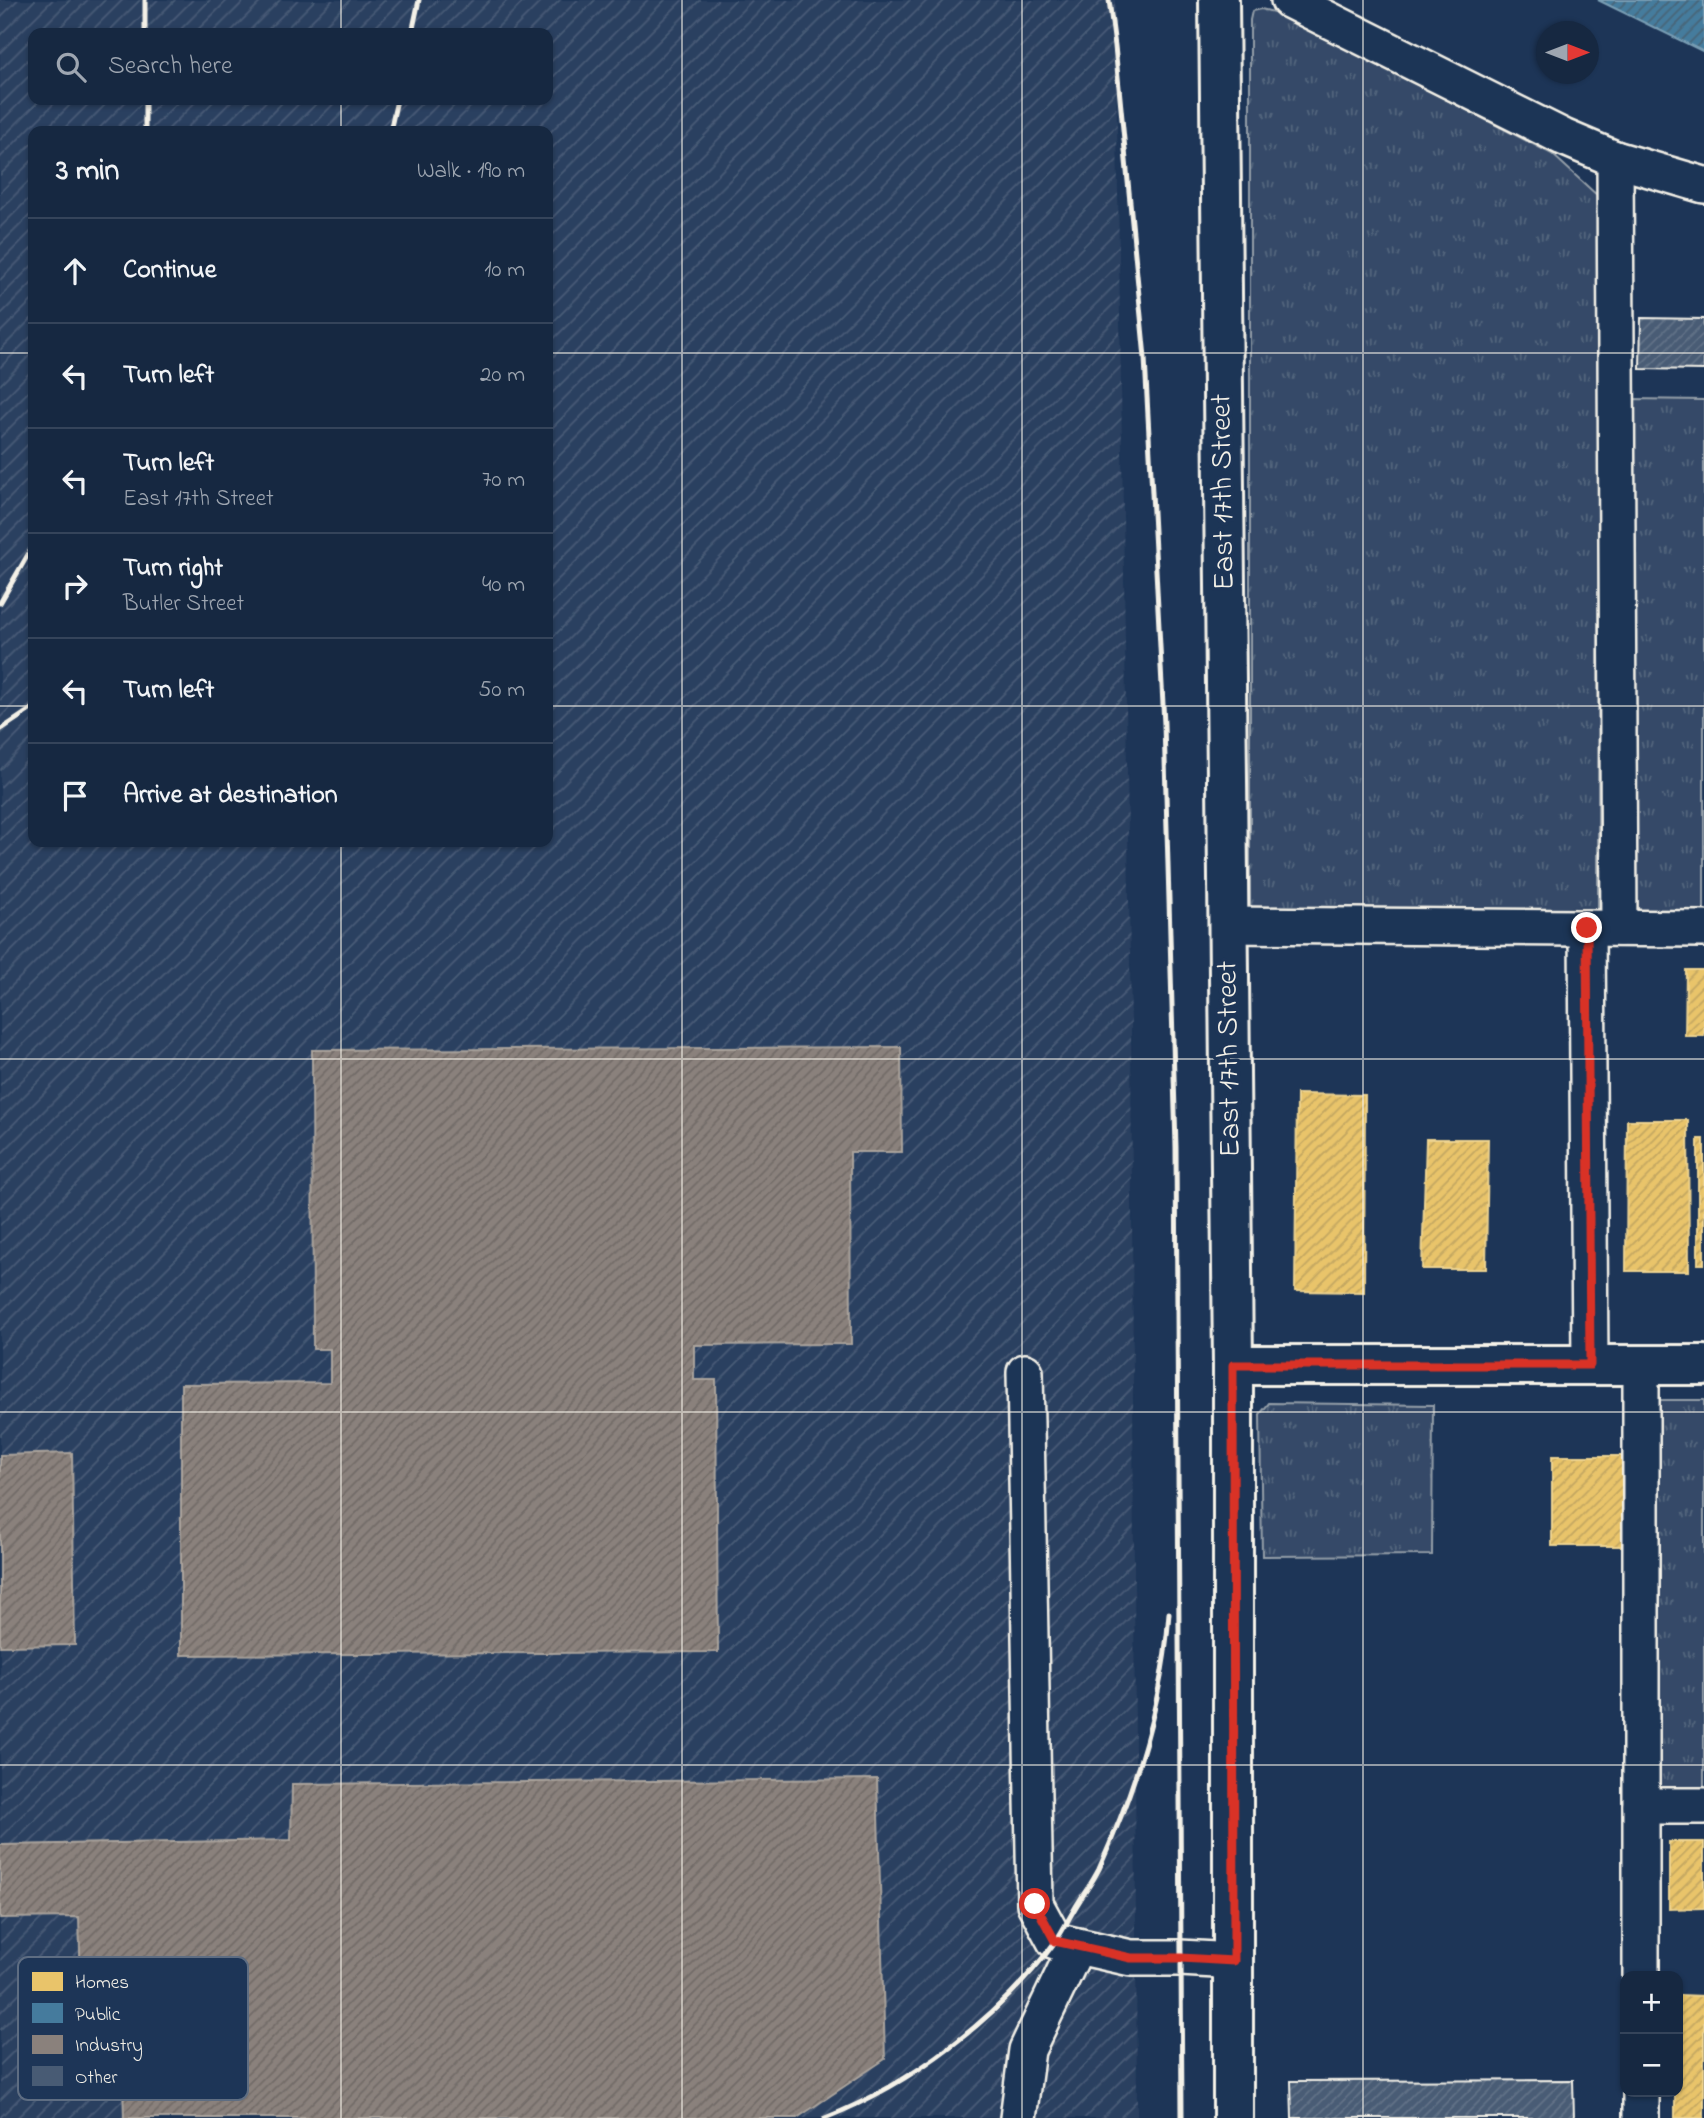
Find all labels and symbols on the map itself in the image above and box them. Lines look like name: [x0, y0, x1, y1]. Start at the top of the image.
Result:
north arrow: [1536, 21, 1599, 84]
street label: East 17th Street: [1200, 393, 1248, 591]
route end: [1571, 912, 1602, 943]
street label: East 17th Street: [1206, 960, 1254, 1158]
route start: [1019, 1888, 1050, 1919]
legend: [18, 1957, 248, 2100]
text: Homes: [75, 1970, 129, 1997]
text: Public: [75, 2002, 121, 2029]
text: Industry: [75, 2033, 143, 2061]
text: Other: [75, 2065, 117, 2092]

